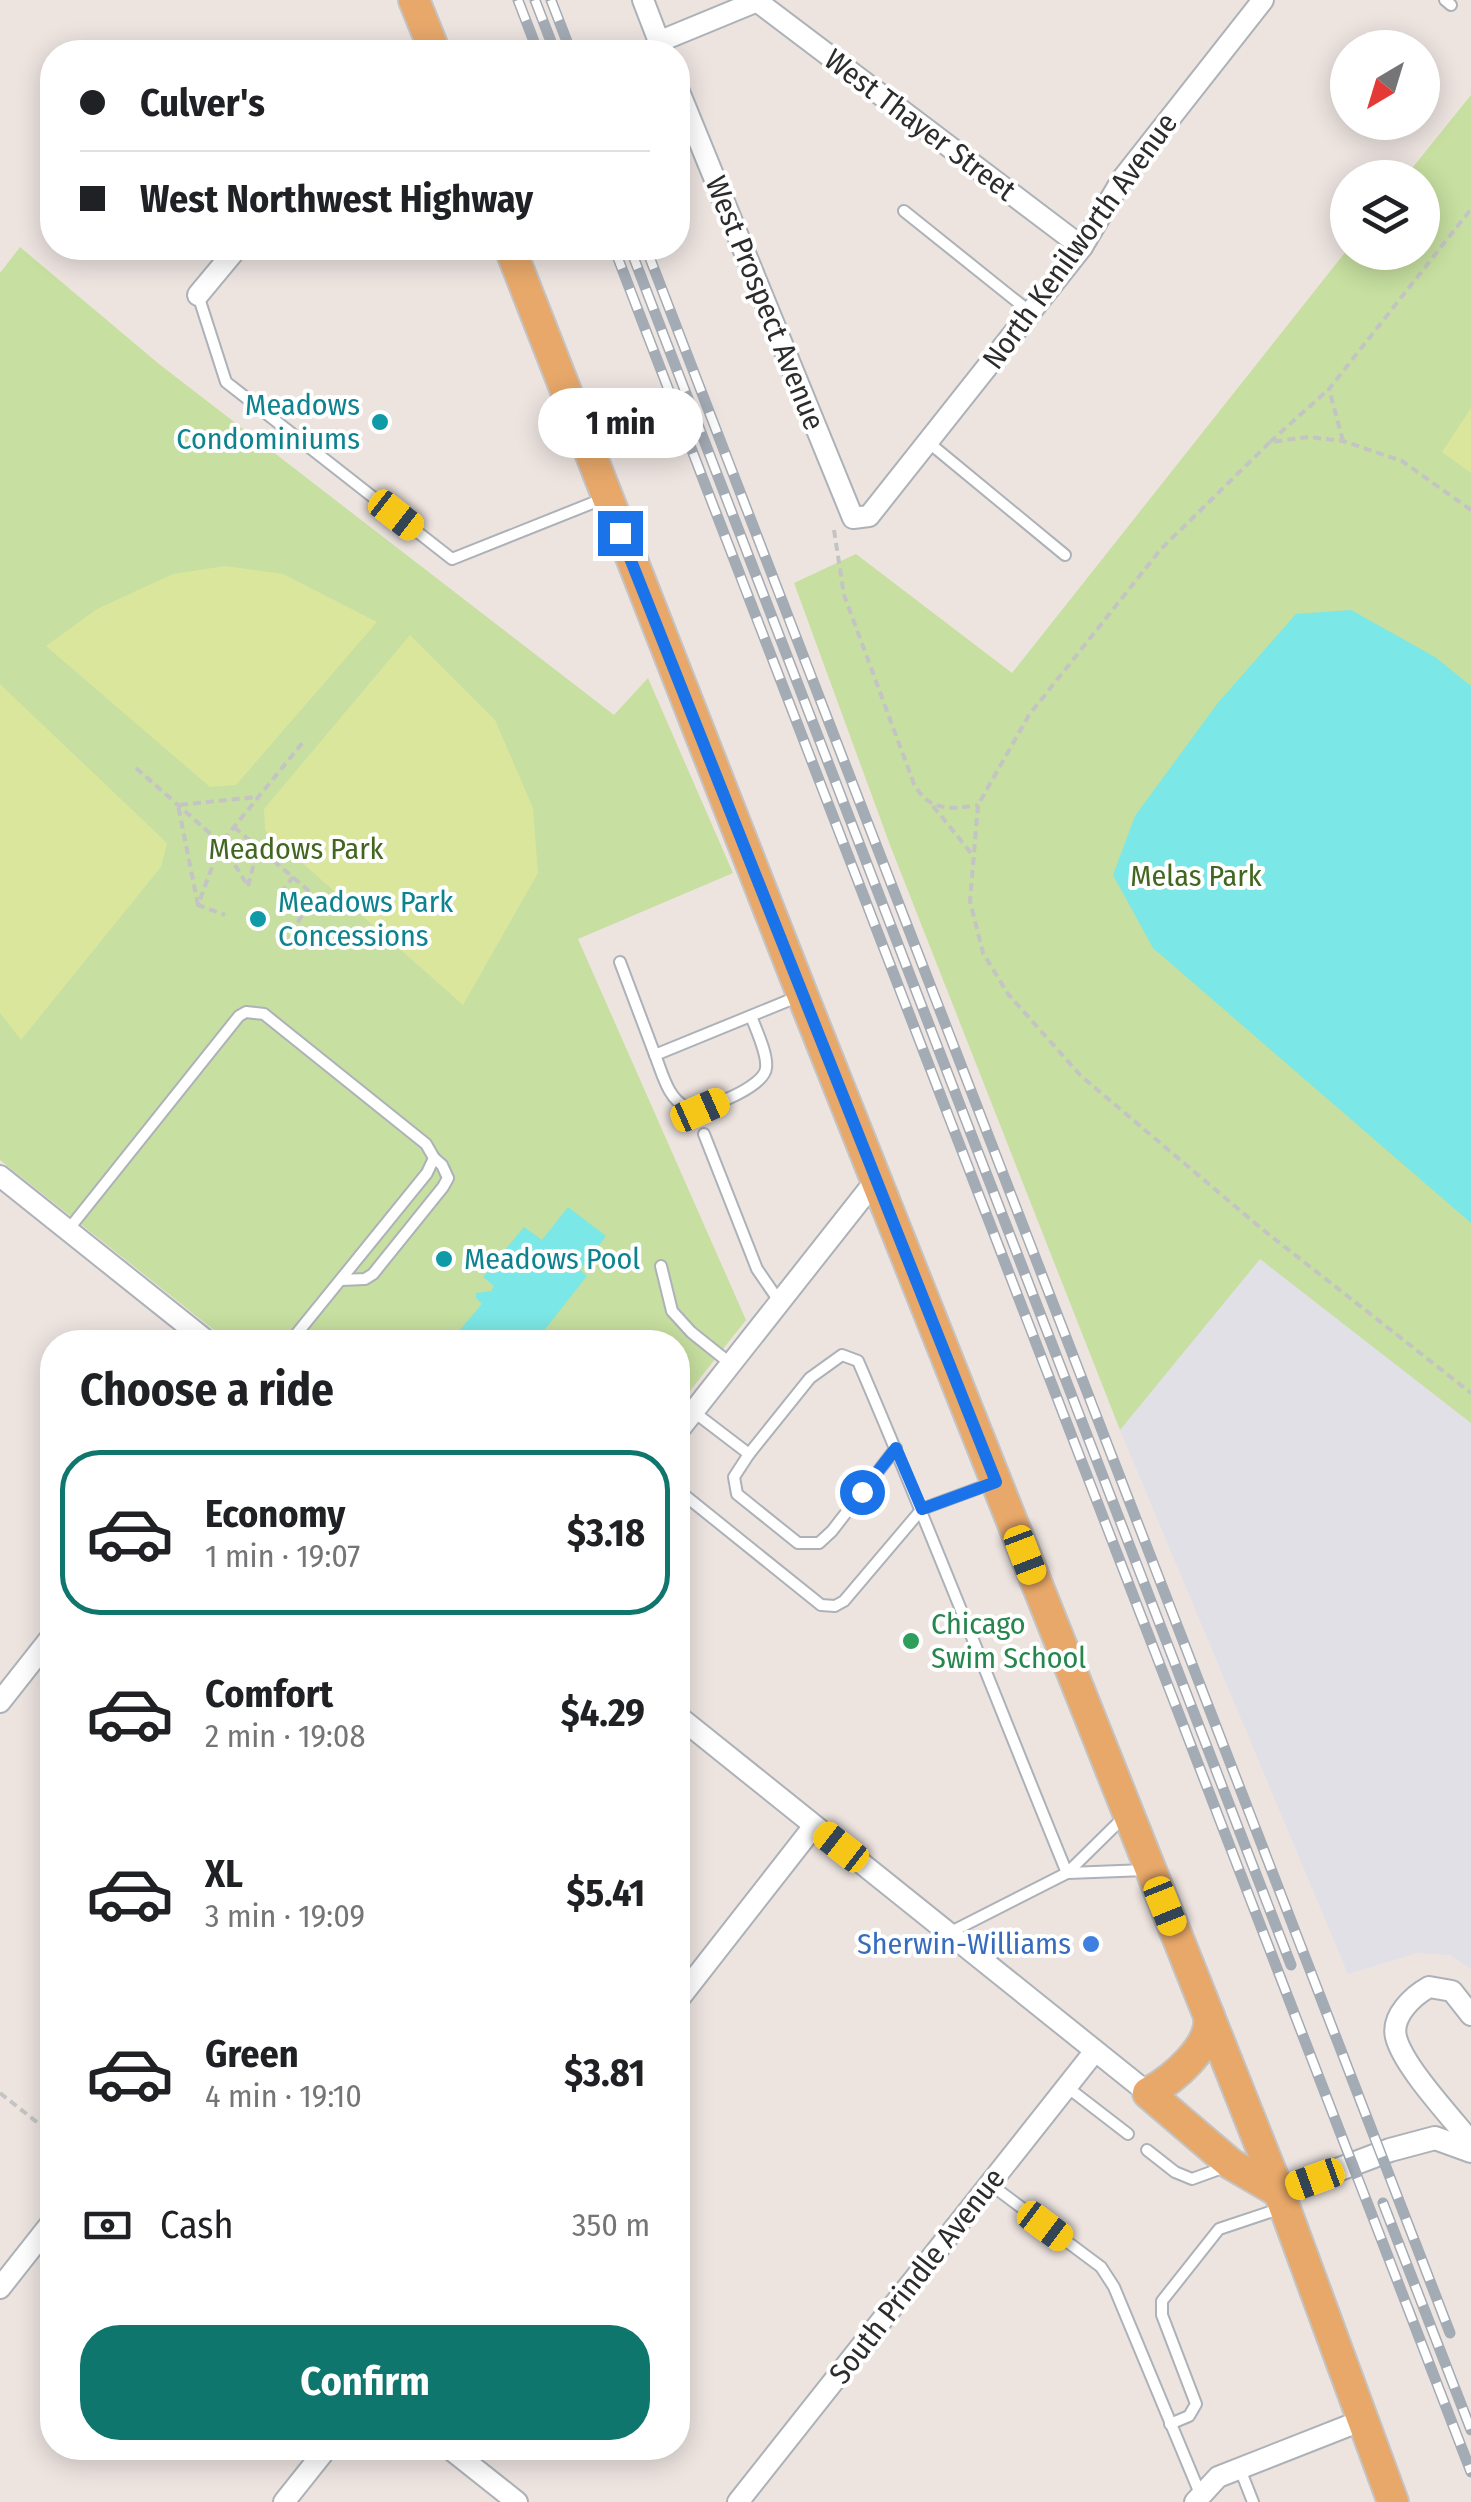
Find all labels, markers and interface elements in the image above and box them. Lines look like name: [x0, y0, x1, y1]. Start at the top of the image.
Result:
north arrow: [1330, 30, 1440, 140]
map controls: [1330, 30, 1440, 270]
street label: West Thayer Street: [817, 41, 1023, 209]
text: Culver's: [140, 80, 265, 126]
street label: North Kenilworth Avenue: [975, 106, 1185, 376]
button: layers: [1330, 160, 1440, 270]
street label: West Prospect Avenue: [698, 171, 832, 435]
text: West Northwest Highway: [140, 176, 533, 222]
place label: Meadows Condominiums: [176, 387, 360, 457]
callout: 1 min: [538, 388, 702, 458]
text: 1 min: [586, 404, 655, 442]
marker: Meadows Condominiums: [369, 411, 391, 433]
car: [363, 485, 429, 545]
route end: [598, 511, 643, 556]
park label: Meadows Park: [208, 831, 384, 867]
park label: Melas Park: [1130, 858, 1262, 894]
place label: Meadows Park Concessions: [278, 884, 453, 954]
marker: Meadows Park Concessions: [247, 908, 269, 930]
car: [666, 1084, 734, 1136]
place label: Meadows Pool: [464, 1241, 640, 1277]
marker: Meadows Pool: [433, 1248, 455, 1270]
text: Choose a ride: [80, 1363, 334, 1417]
route start: [840, 1470, 885, 1515]
icon: car: [85, 1488, 175, 1578]
text: Economy: [205, 1491, 345, 1537]
text: $3.18: [567, 1510, 645, 1556]
car: [1000, 1522, 1050, 1588]
text: 1 min · 19:07: [205, 1537, 360, 1575]
place label: Chicago Swim School: [931, 1606, 1086, 1676]
marker: Chicago Swim School: [900, 1630, 922, 1652]
icon: car: [85, 1668, 175, 1758]
text: Comfort: [205, 1671, 333, 1717]
text: $4.29: [561, 1690, 645, 1736]
text: 2 min · 19:08: [205, 1717, 365, 1755]
car: [808, 1817, 874, 1877]
icon: car: [85, 1848, 175, 1938]
text: XL: [205, 1851, 243, 1897]
text: $5.41: [566, 1870, 645, 1916]
car: [1140, 1873, 1190, 1939]
text: 3 min · 19:09: [205, 1897, 365, 1935]
place label: Sherwin-Williams: [857, 1926, 1071, 1962]
marker: Sherwin-Williams: [1080, 1933, 1102, 1955]
icon: car: [85, 2028, 175, 2118]
text: Green: [205, 2031, 299, 2077]
text: $3.81: [564, 2050, 645, 2096]
text: 4 min · 19:10: [205, 2077, 362, 2115]
car: [1282, 2155, 1348, 2203]
street label: South Prindle Avenue: [822, 2161, 1012, 2391]
car: [1012, 2196, 1078, 2256]
icon: cash: [80, 2198, 135, 2253]
text: Cash: [160, 2202, 234, 2248]
text: 350 m: [572, 2206, 650, 2244]
button: Confirm: [80, 2325, 650, 2440]

